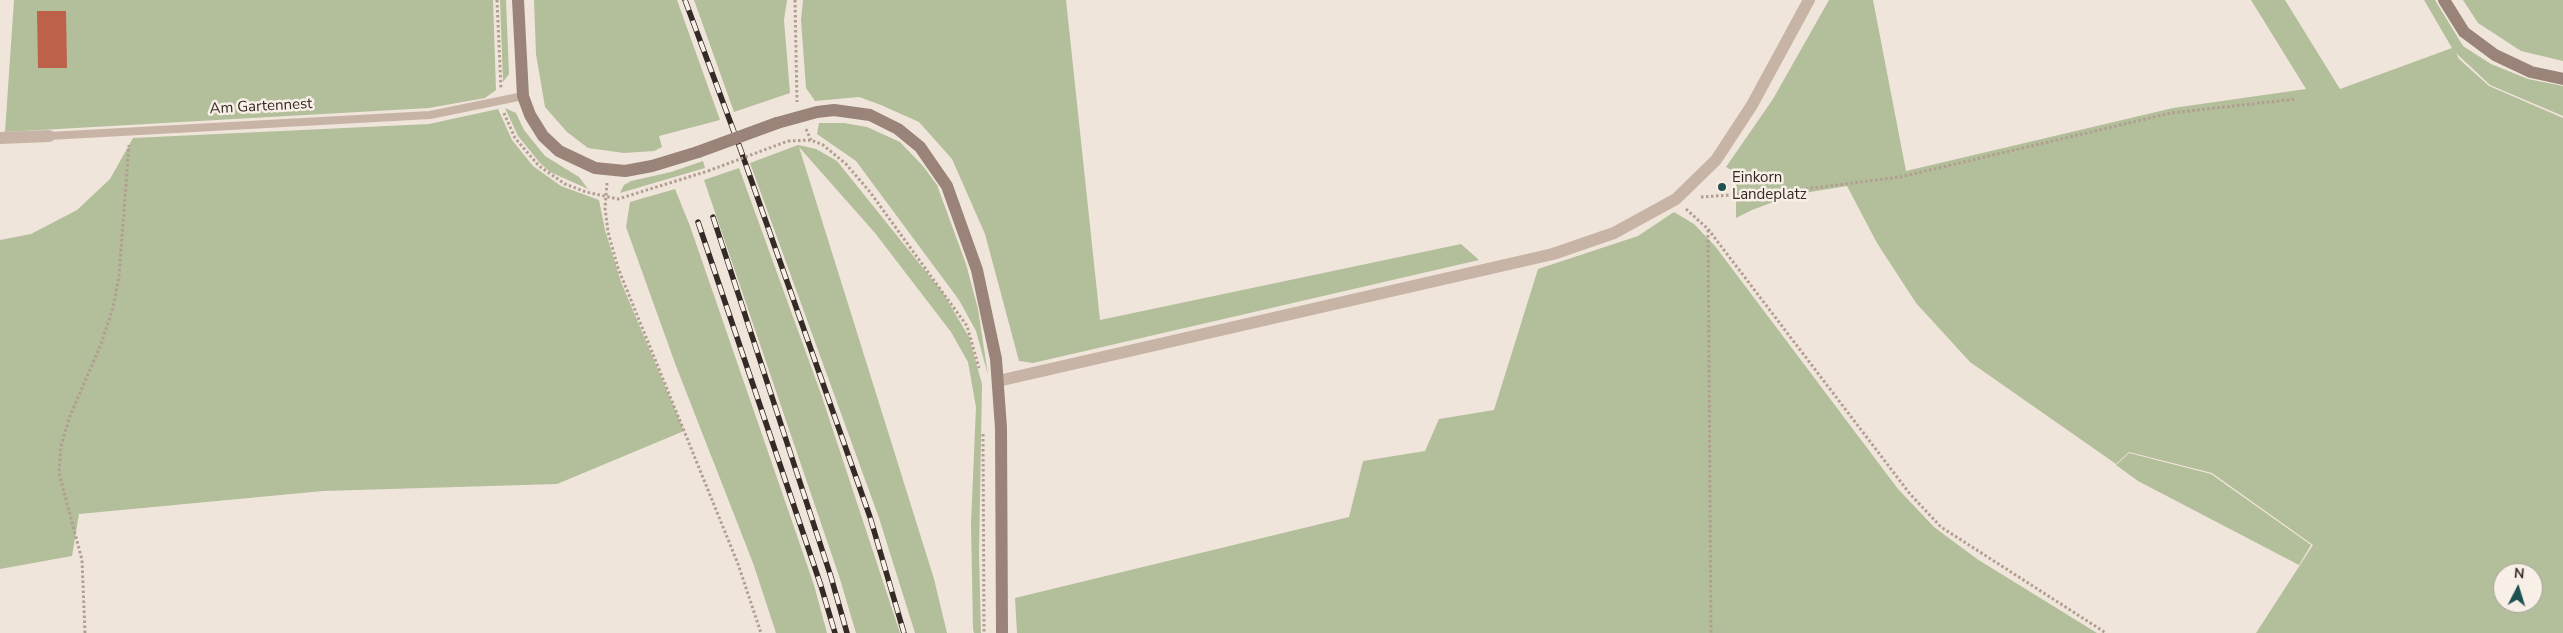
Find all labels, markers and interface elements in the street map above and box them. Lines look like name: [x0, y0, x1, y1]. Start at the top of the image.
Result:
street label: Am Gartennest: [209, 95, 313, 119]
place label: Einkorn Landeplatz: [1732, 169, 1807, 204]
marker: Einkorn Landeplatz: [1716, 181, 1728, 193]
north arrow: [2493, 563, 2543, 613]
text: N: [2513, 564, 2525, 583]

